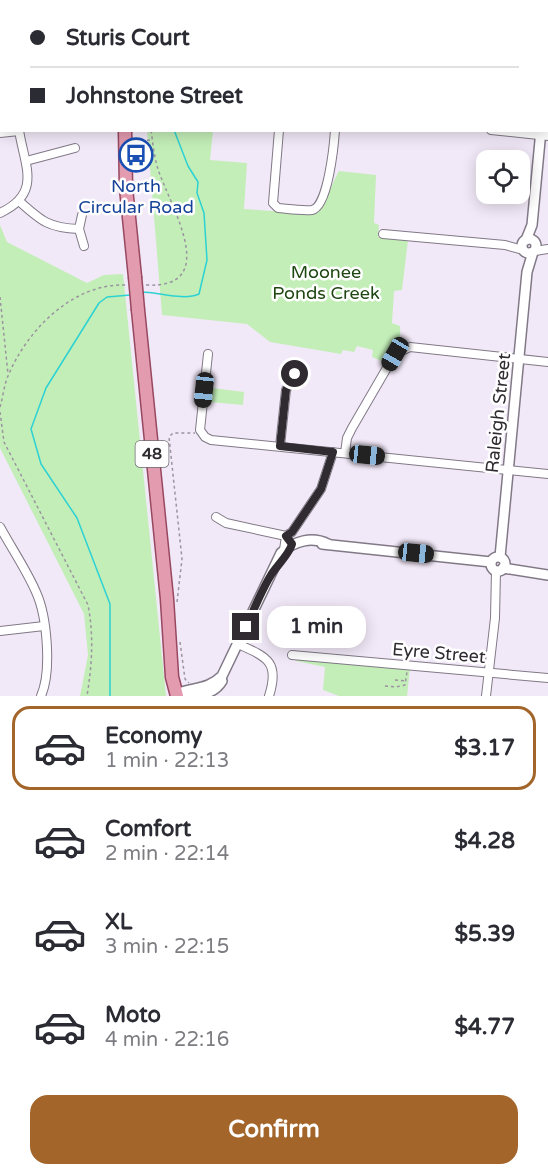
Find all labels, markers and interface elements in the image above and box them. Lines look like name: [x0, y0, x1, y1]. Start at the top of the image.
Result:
text: Sturis Court: [66, 25, 190, 51]
text: Johnstone Street: [66, 83, 243, 109]
bus stop icon: North Circular Road: [118, 137, 154, 173]
map controls: [476, 150, 530, 204]
button: locate: [476, 150, 530, 204]
place label: North Circular Road: [78, 175, 194, 218]
park label: Moonee Ponds Creek: [272, 261, 380, 304]
car: [378, 334, 412, 374]
street label: Raleigh Street: [481, 352, 515, 474]
route start: [281, 360, 308, 387]
car: [193, 371, 215, 409]
road number: 48: [136, 441, 168, 467]
car: [348, 444, 386, 466]
car: [397, 542, 435, 564]
callout: 1 min: [267, 606, 366, 648]
route end: [232, 613, 259, 640]
text: 1 min: [290, 615, 343, 639]
street label: Eyre Street: [391, 638, 487, 668]
icon: car: [33, 721, 87, 775]
text: Economy: [105, 723, 202, 749]
text: $3.17: [454, 735, 515, 761]
text: 1 min · 22:13: [105, 749, 229, 773]
icon: car: [33, 814, 87, 868]
text: Comfort: [105, 816, 191, 842]
text: $4.28: [454, 828, 515, 854]
text: 2 min · 22:14: [105, 842, 229, 866]
icon: car: [33, 907, 87, 961]
text: XL: [105, 909, 132, 935]
text: $5.39: [454, 921, 515, 947]
text: 3 min · 22:15: [105, 935, 229, 959]
icon: car: [33, 1000, 87, 1054]
text: Moto: [105, 1002, 161, 1028]
text: $4.77: [454, 1014, 515, 1040]
text: 4 min · 22:16: [105, 1028, 229, 1052]
button: Confirm: [30, 1095, 518, 1164]

